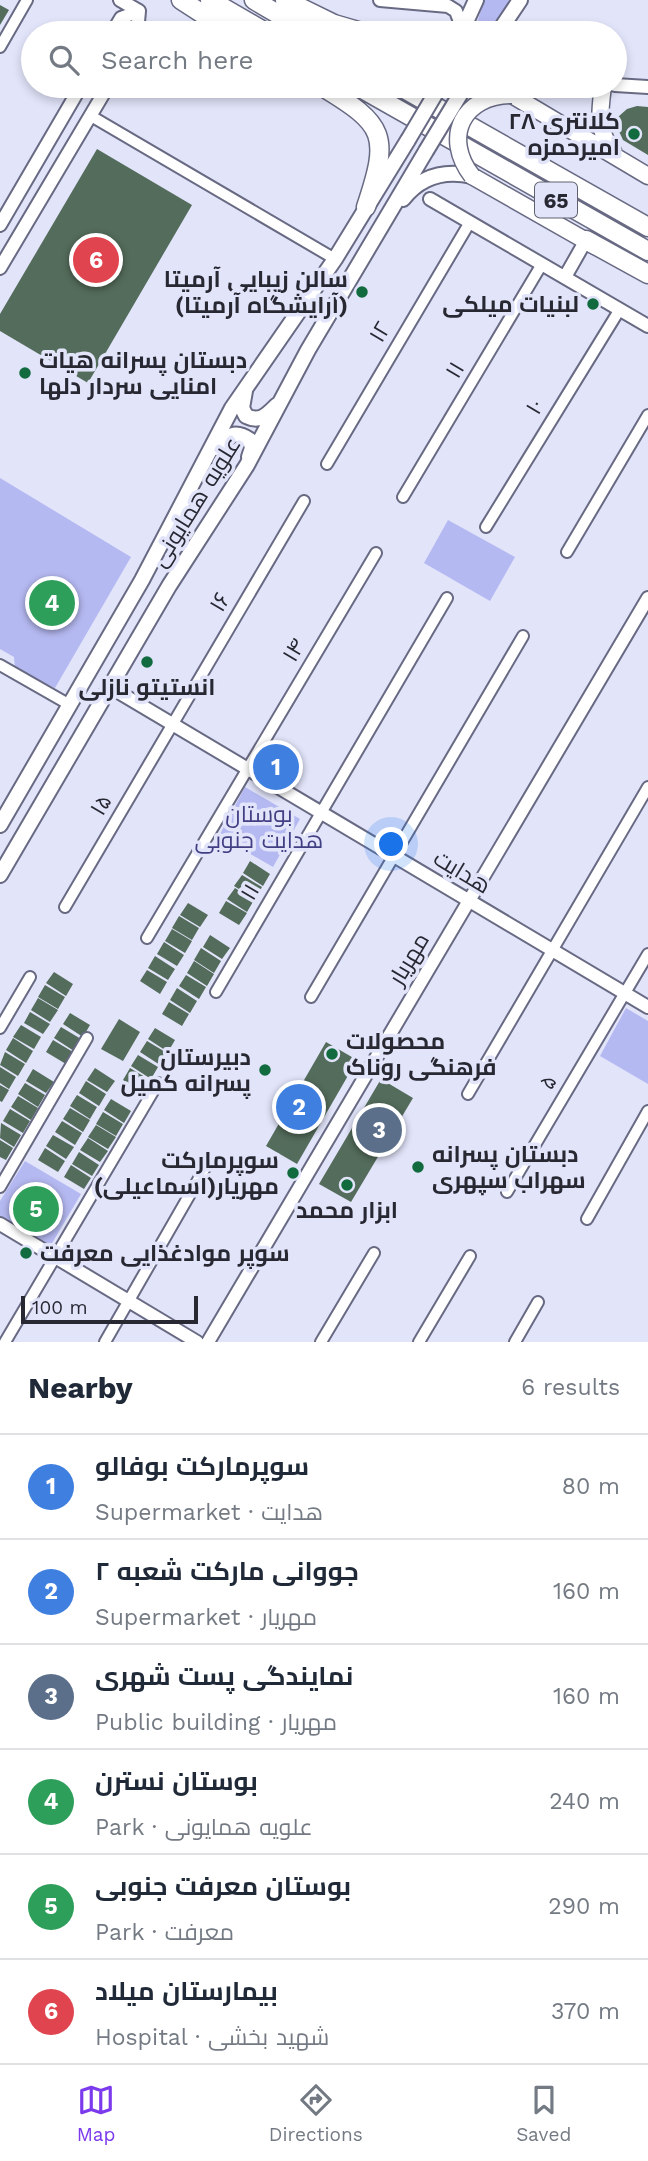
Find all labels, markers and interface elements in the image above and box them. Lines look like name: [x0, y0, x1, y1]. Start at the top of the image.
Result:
search box: [21, 21, 627, 98]
icon: search: [45, 41, 83, 79]
text: Search here: [101, 45, 253, 75]
place label: کلانتری ۲۸ امیرحمزه: [508, 108, 620, 161]
marker: کلانتری ۲۸ امیرحمزه: [626, 126, 642, 142]
road number: 65: [535, 182, 577, 218]
pin: 6: [73, 234, 119, 286]
place label: سالن زیبایی آرمیتا (آرایشگاه آرمیتا): [164, 266, 348, 319]
marker: سالن زیبایی آرمیتا (آرایشگاه آرمیتا): [354, 284, 370, 300]
place label: لبنیات میلکی: [442, 291, 579, 318]
marker: لبنیات میلکی: [585, 296, 601, 312]
street label: ۱۲: [363, 317, 397, 347]
place label: دبستان پسرانه هیات امنایی سردار دلها: [39, 347, 247, 400]
street label: ۱۱: [440, 357, 470, 383]
marker: دبستان پسرانه هیات امنایی سردار دلها: [17, 365, 33, 381]
street label: ۱۰: [520, 395, 550, 419]
street label: علویه همایونی: [145, 432, 247, 572]
pin: 4: [29, 577, 75, 629]
street label: ۱۶: [204, 587, 236, 617]
street label: ۱۴: [277, 633, 311, 667]
marker: انستیتو نازلی: [139, 654, 155, 670]
place label: انستیتو نازلی: [79, 674, 215, 701]
pin: 1: [253, 741, 299, 793]
street label: ۱۵: [84, 790, 118, 820]
park label: بوستان هدایت جنوبی: [195, 801, 323, 854]
your location: [374, 827, 408, 861]
street label: هدایت: [429, 845, 495, 899]
street label: ۱۱: [235, 879, 265, 905]
street label: مهریار: [382, 928, 435, 992]
place label: محصولات فرهنگی روناک: [346, 1028, 496, 1081]
place label: دبیرستان پسرانه کمیل: [120, 1044, 251, 1099]
marker: محصولات فرهنگی روناک: [324, 1046, 340, 1062]
marker: دبیرستان پسرانه کمیل: [257, 1062, 273, 1078]
street label: ۵: [533, 1070, 563, 1094]
pin: 2: [276, 1081, 322, 1133]
pin: 3: [356, 1104, 402, 1156]
place label: دبستان پسرانه سهراب سپهری: [432, 1141, 586, 1196]
place label: سوپرمارکت مهریار(اسماعیلی): [94, 1147, 279, 1200]
marker: دبستان پسرانه سهراب سپهری: [410, 1159, 426, 1175]
marker: سوپرمارکت مهریار(اسماعیلی): [285, 1165, 301, 1181]
marker: ابزار محمد: [339, 1177, 355, 1193]
pin: 5: [13, 1183, 59, 1235]
place label: ابزار محمد: [296, 1197, 398, 1224]
place label: سوپر موادغذایی معرفت: [40, 1240, 290, 1269]
marker: سوپر موادغذایی معرفت: [18, 1245, 34, 1261]
scale bar: [21, 1293, 198, 1325]
text: 100 m: [32, 1296, 88, 1319]
text: Nearby: [28, 1370, 133, 1405]
text: 6 results: [521, 1374, 620, 1401]
text: سوپرمارکت بوفالو: [95, 1451, 309, 1481]
text: 1: [46, 1473, 56, 1500]
text: 80 m: [562, 1473, 620, 1500]
text: Supermarket · هدایت: [95, 1499, 323, 1526]
text: جووانی مارکت شعبه ۲: [95, 1556, 359, 1586]
text: 2: [44, 1578, 58, 1605]
text: 160 m: [553, 1578, 620, 1605]
text: Supermarket · مهریار: [95, 1604, 317, 1631]
text: نمایندگی پست شهری: [95, 1661, 353, 1691]
text: 3: [44, 1683, 58, 1710]
text: 160 m: [553, 1683, 620, 1710]
text: Public building · مهریار: [95, 1709, 337, 1736]
text: بوستان نسترن: [95, 1766, 258, 1796]
text: 4: [44, 1788, 58, 1815]
text: 240 m: [549, 1788, 620, 1815]
text: Park · علویه همایونی: [95, 1814, 313, 1841]
text: بوستان معرفت جنوبی: [95, 1871, 351, 1901]
text: 5: [44, 1893, 58, 1920]
text: 290 m: [548, 1893, 620, 1920]
text: Park · معرفت: [95, 1919, 234, 1946]
text: بیمارستان میلاد: [95, 1976, 278, 2006]
text: 6: [44, 1998, 58, 2025]
text: 370 m: [551, 1998, 620, 2025]
text: Hospital · شهید بخشی: [95, 2024, 329, 2051]
tab: Map: [77, 2081, 115, 2146]
tab: Directions: [269, 2081, 363, 2146]
tab: Saved: [516, 2081, 571, 2146]

